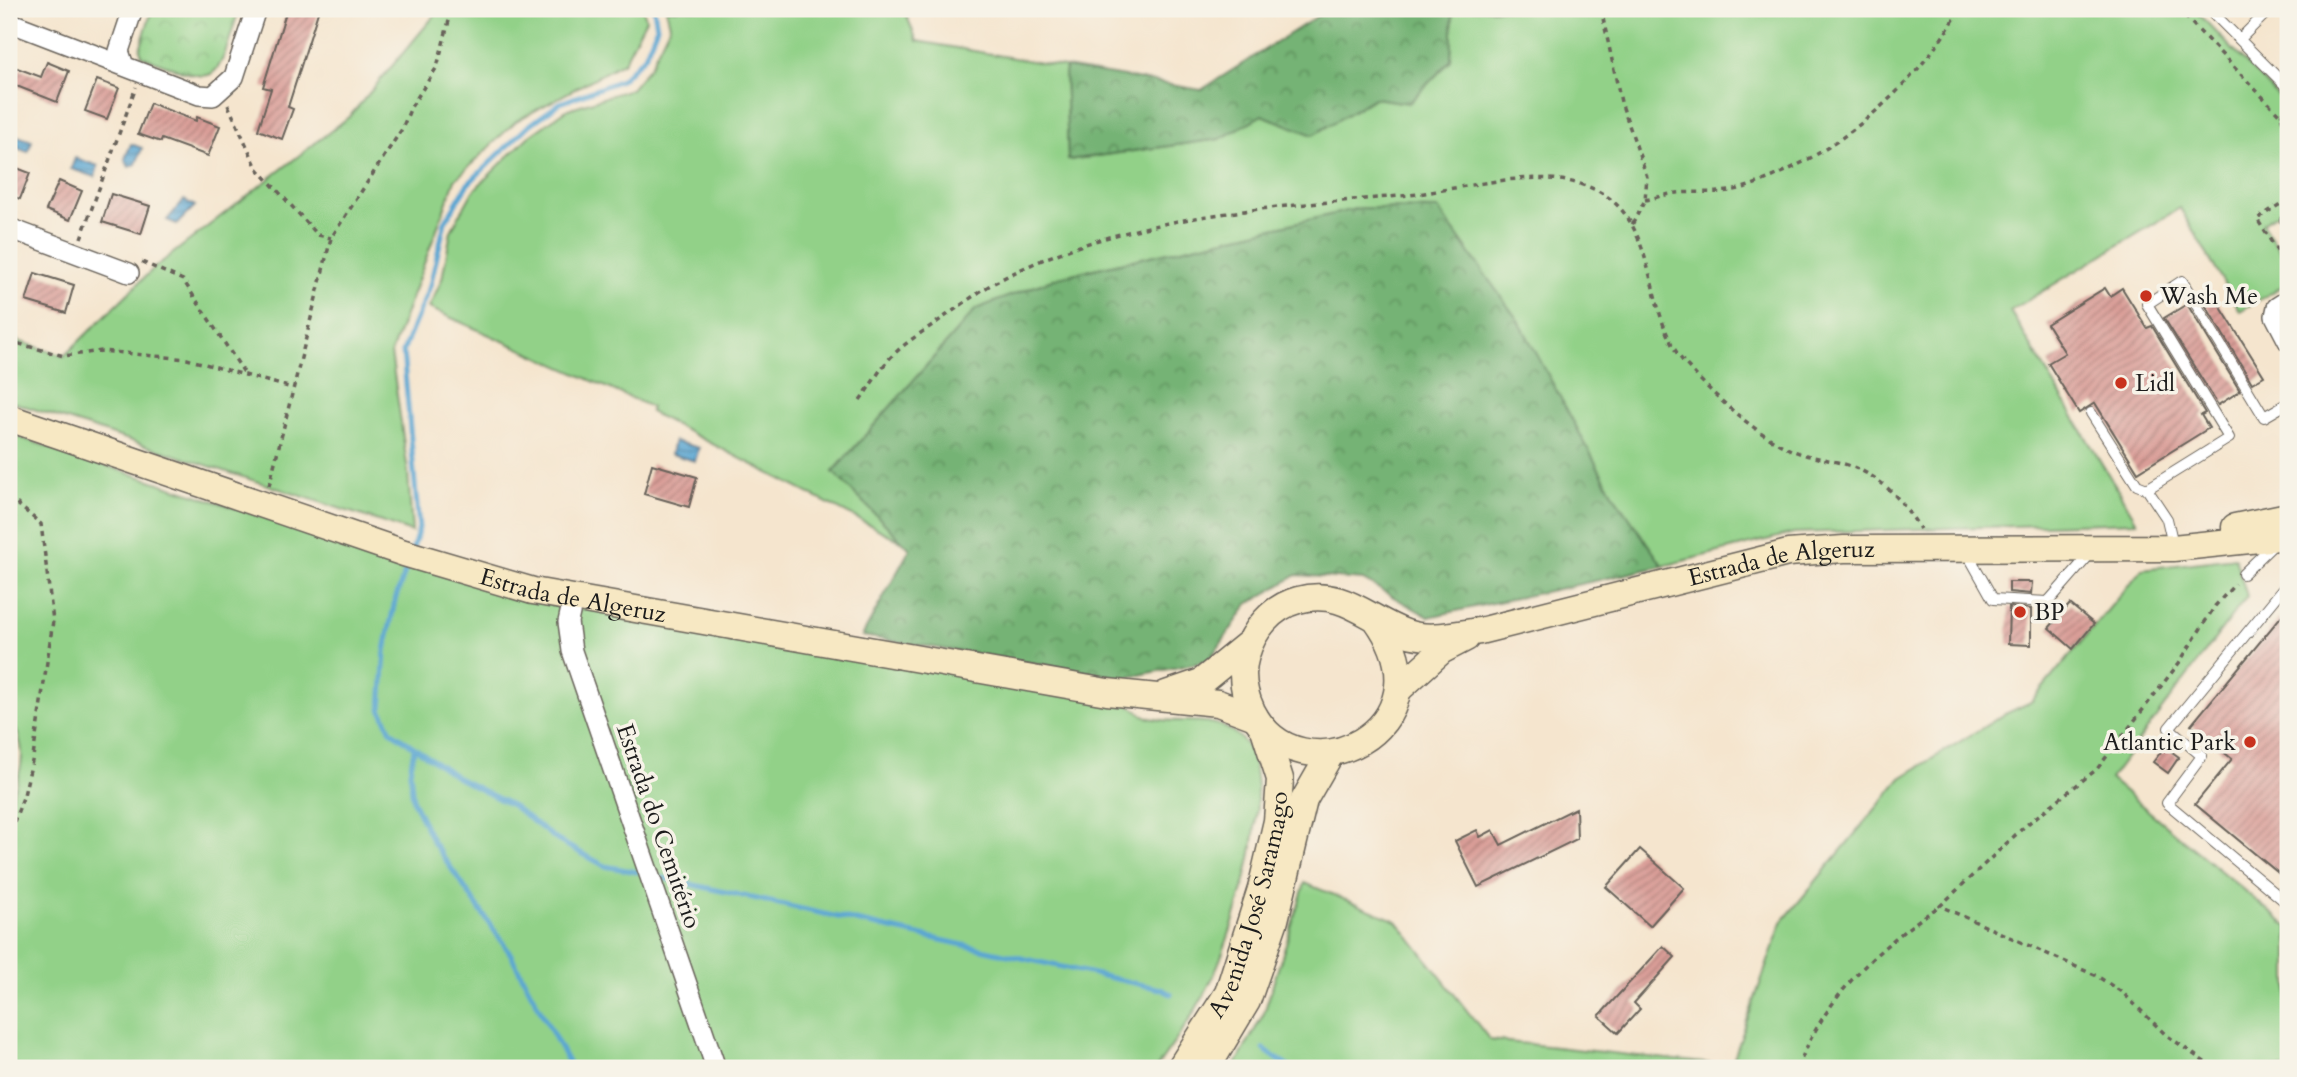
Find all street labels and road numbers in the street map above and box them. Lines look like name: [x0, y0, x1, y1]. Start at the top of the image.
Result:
street label: Estrada de Algeruz: [1685, 533, 1875, 595]
street label: Estrada de Algeruz: [476, 560, 669, 631]
street label: Estrada do Cemitério: [608, 719, 709, 933]
street label: Avenida José Saramago: [1200, 790, 1296, 1025]

